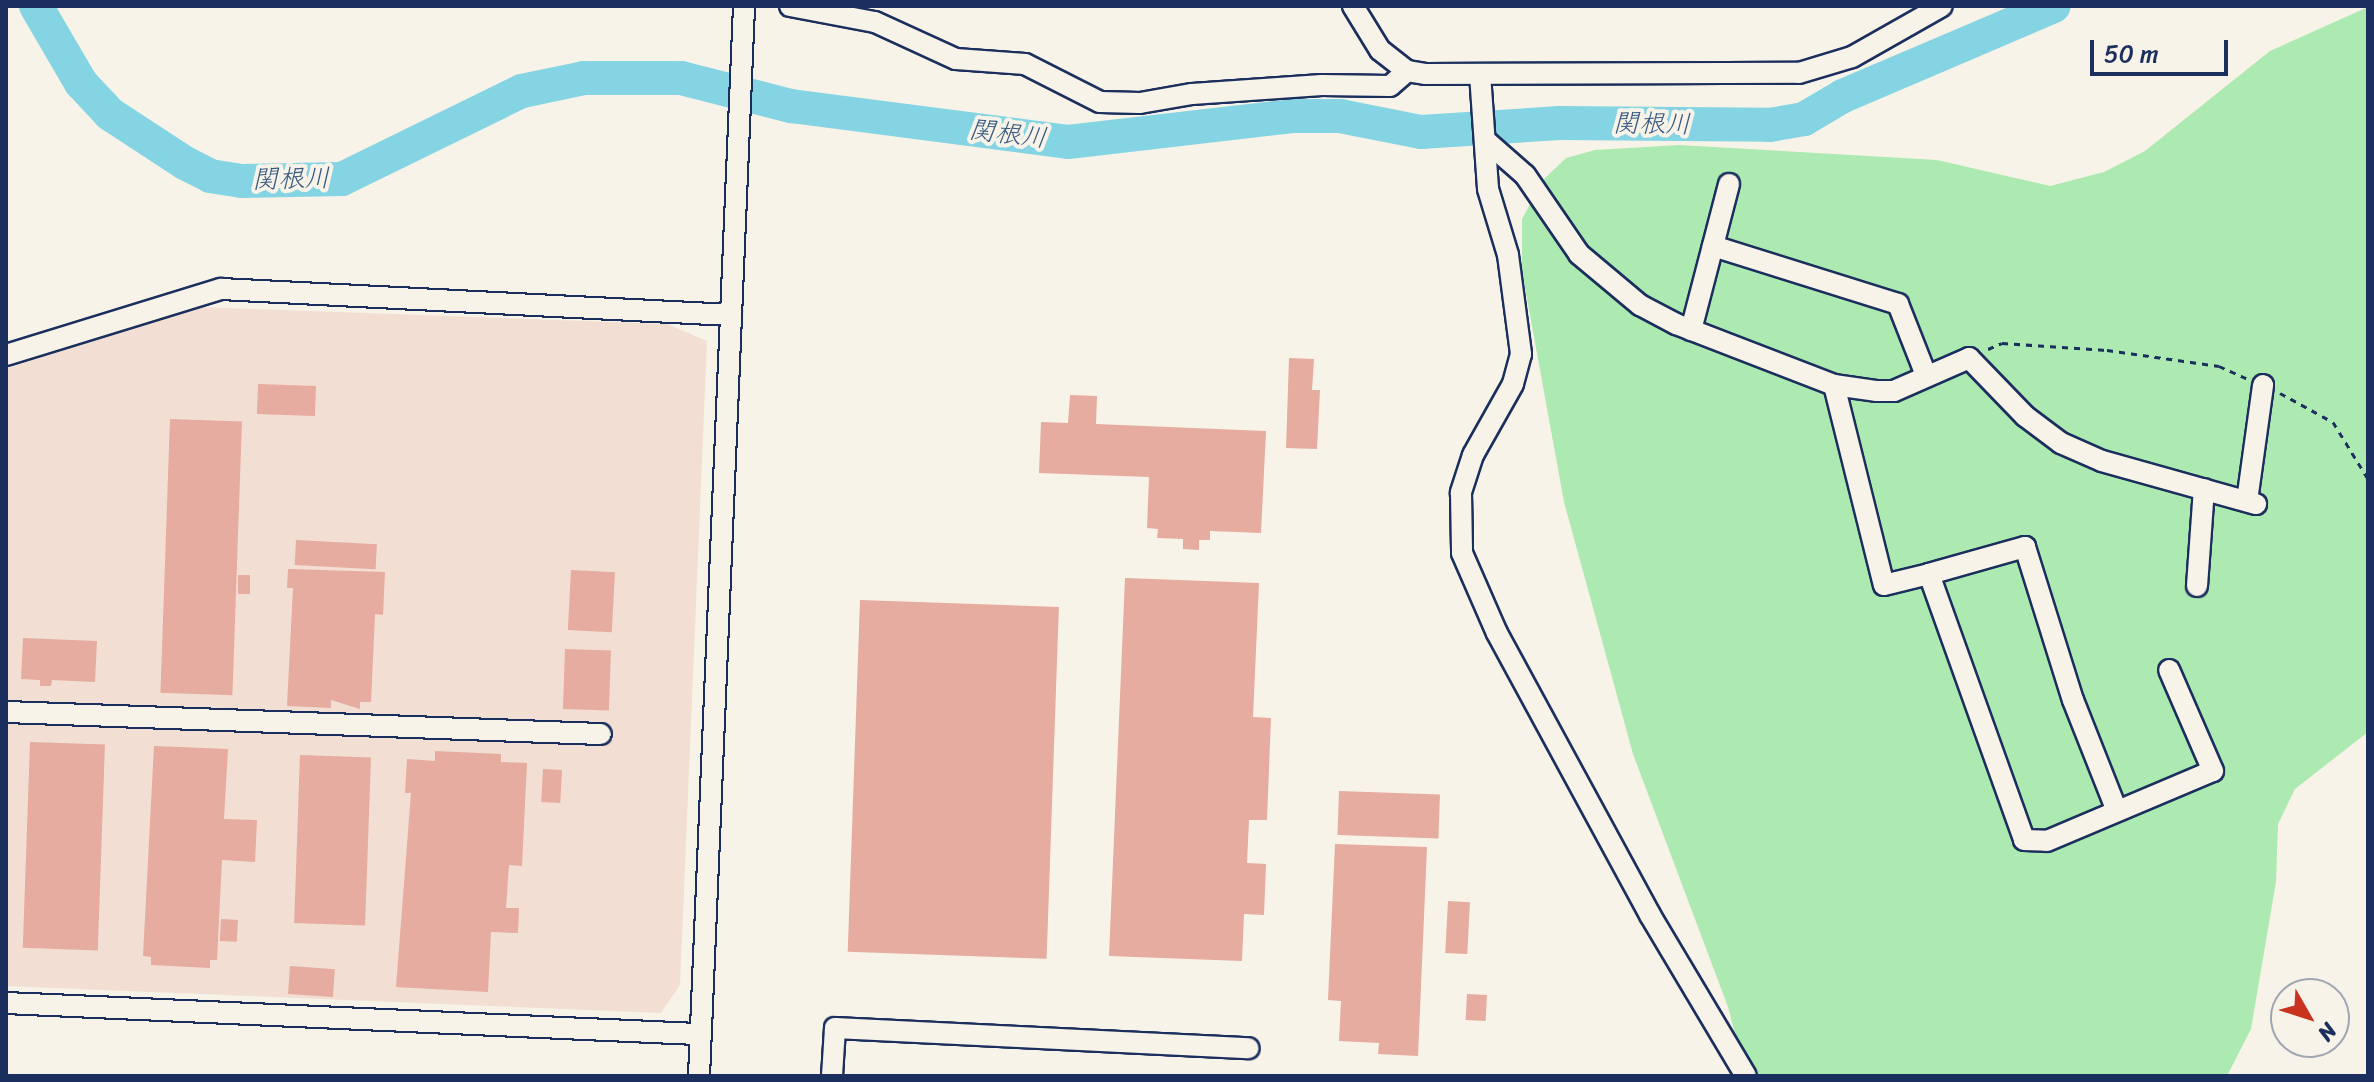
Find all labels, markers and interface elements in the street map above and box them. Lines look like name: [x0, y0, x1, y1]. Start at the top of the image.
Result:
scale bar: [2094, 24, 2232, 74]
text: 50 m: [2104, 33, 2159, 75]
water label: 関根川: [1613, 108, 1691, 140]
water label: 関根川: [967, 114, 1049, 154]
water label: 関根川: [252, 163, 330, 195]
north arrow: [2270, 978, 2350, 1058]
text: N: [2308, 1014, 2347, 1050]

